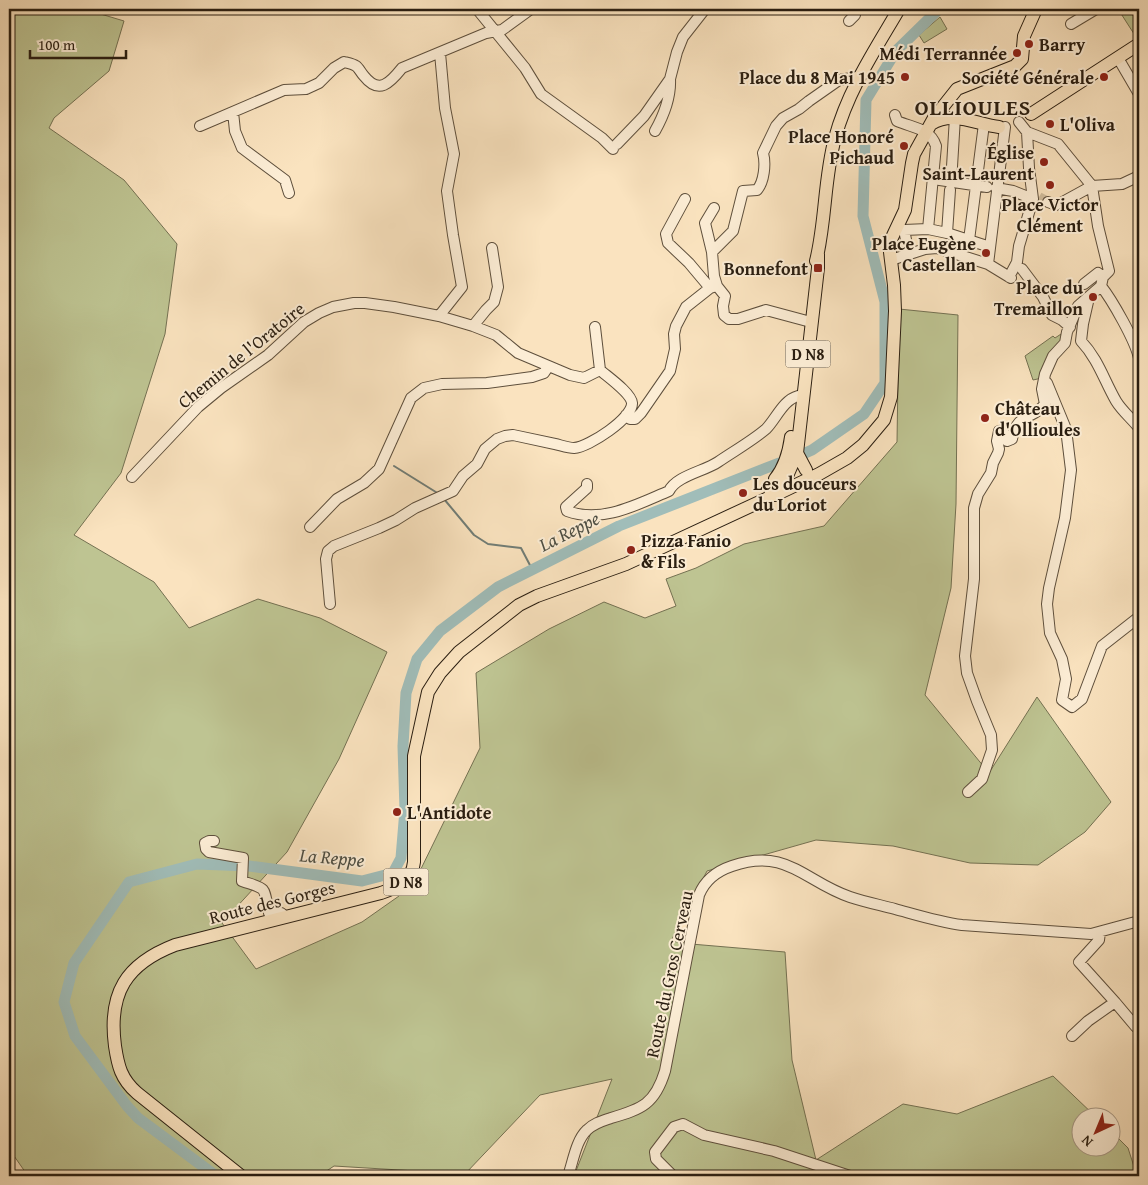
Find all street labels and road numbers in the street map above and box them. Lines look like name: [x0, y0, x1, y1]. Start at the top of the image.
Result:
street label: Chemin de l'Oratoire: [172, 295, 310, 415]
road number: D N8: [786, 340, 830, 368]
road number: D N8: [384, 869, 428, 896]
street label: Route des Gorges: [206, 873, 338, 931]
street label: Route du Gros Cerveau: [638, 888, 700, 1060]

